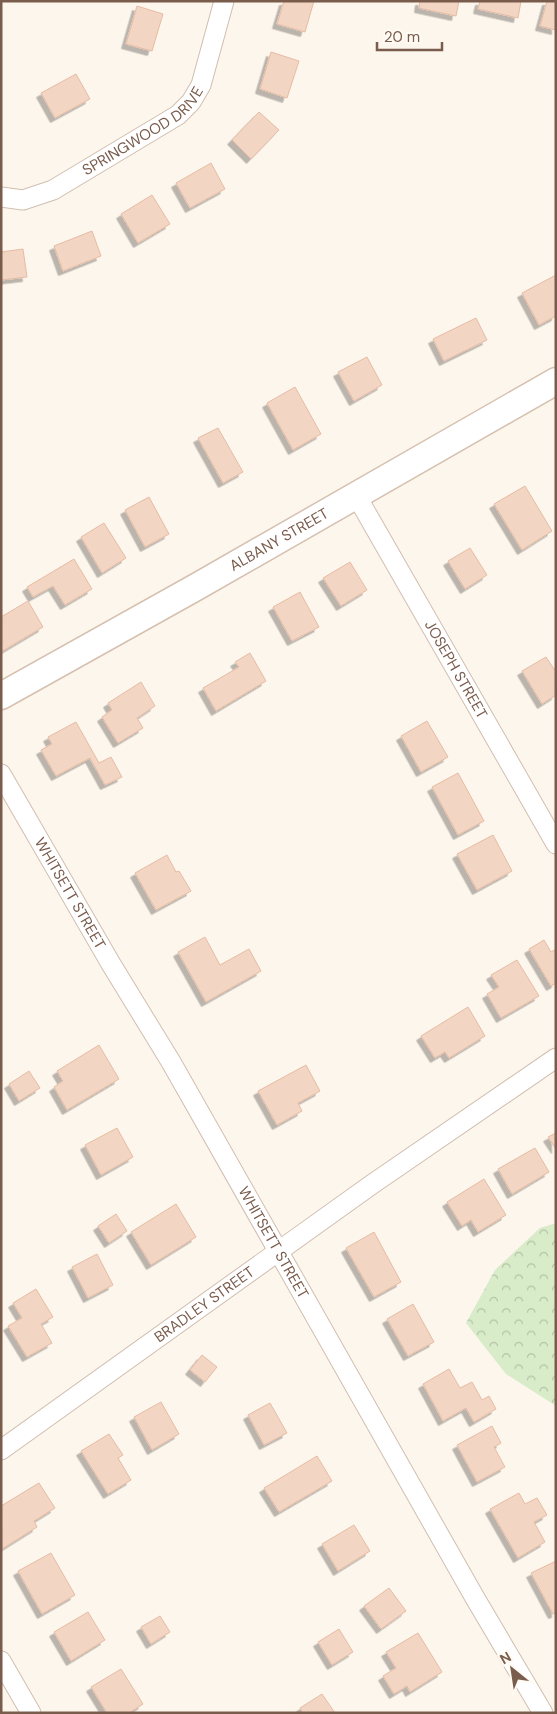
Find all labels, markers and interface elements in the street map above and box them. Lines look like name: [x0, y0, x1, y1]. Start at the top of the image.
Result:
scale bar: [377, 20, 442, 52]
text: 20 m: [384, 27, 420, 47]
street label: SPRINGWOOD DRIVE: [79, 83, 208, 180]
street label: ALBANY STREET: [226, 503, 332, 576]
street label: JOSEPH STREET: [420, 617, 492, 722]
street label: WHITSETT STREET: [30, 834, 110, 953]
street label: WHITSETT STREET: [234, 1183, 313, 1302]
street label: BRADLEY STREET: [150, 1262, 258, 1347]
north arrow: [487, 1644, 537, 1694]
text: N: [497, 1647, 514, 1668]

